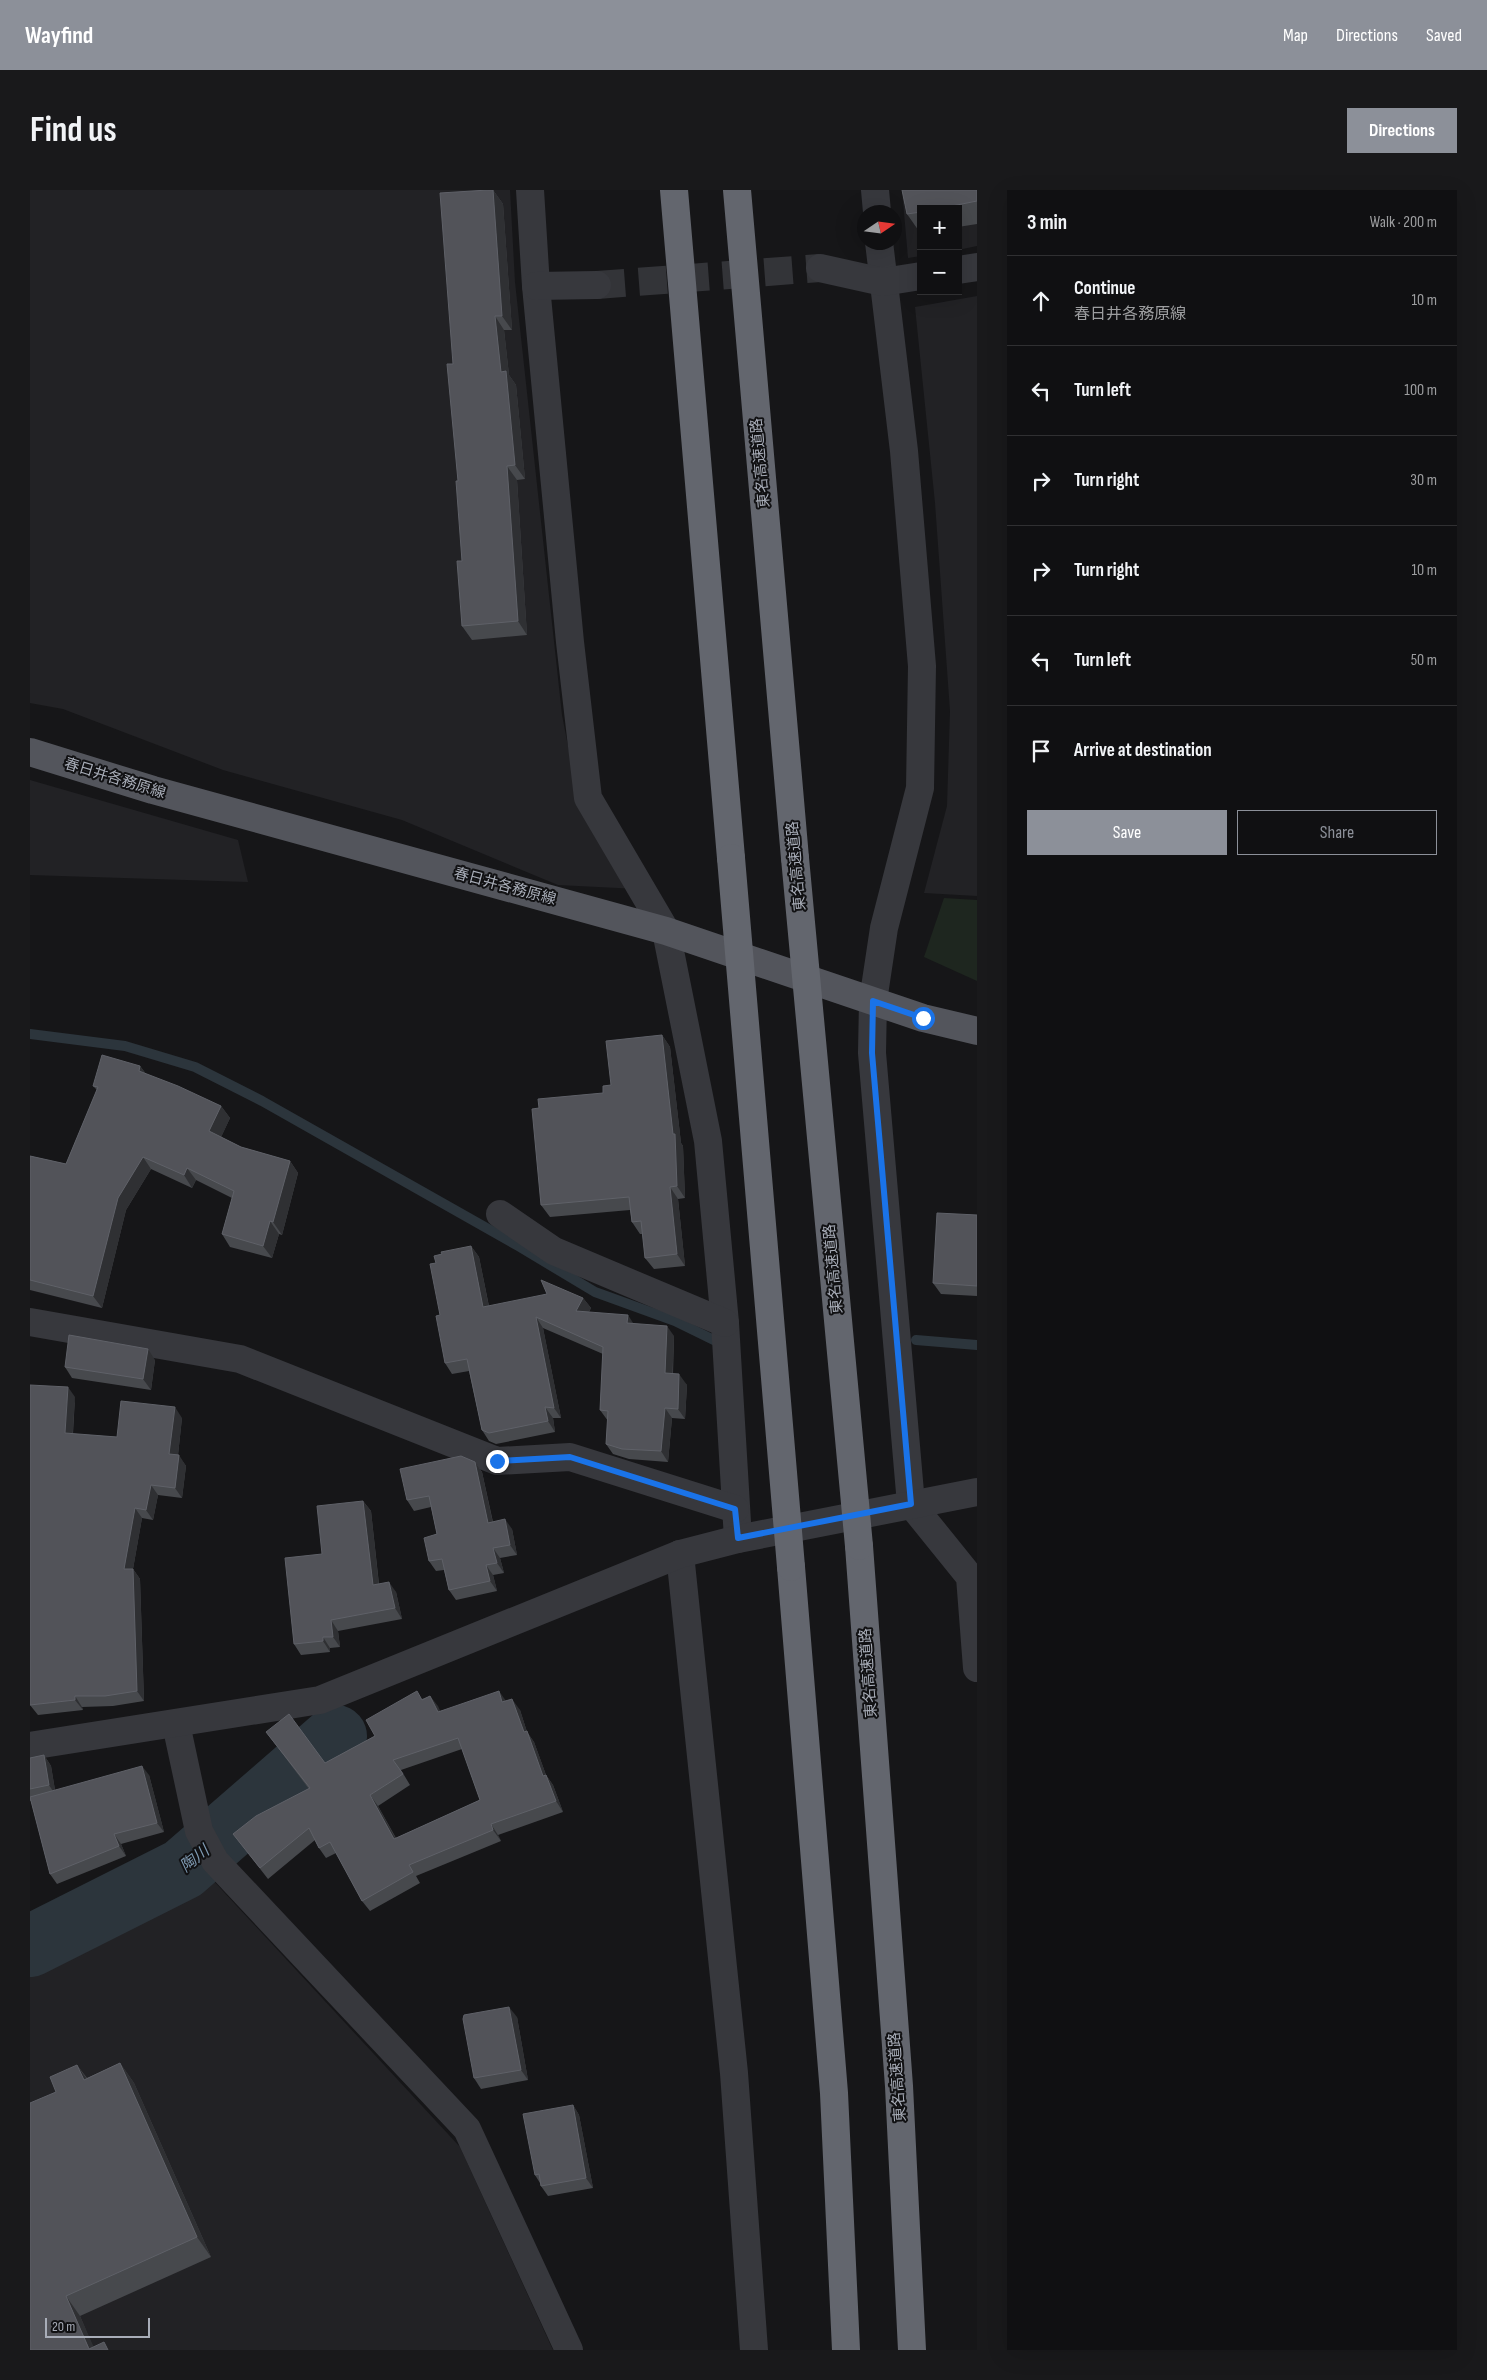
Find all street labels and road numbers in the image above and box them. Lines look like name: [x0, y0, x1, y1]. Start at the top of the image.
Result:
street label: 東名高速道路: [747, 417, 774, 509]
street label: 春日井各務原線: [62, 754, 168, 803]
street label: 東名高速道路: [783, 820, 810, 912]
street label: 春日井各務原線: [452, 864, 558, 909]
street label: 東名高速道路: [820, 1223, 847, 1315]
street label: 東名高速道路: [856, 1627, 881, 1719]
street label: 東名高速道路: [885, 2031, 910, 2123]

